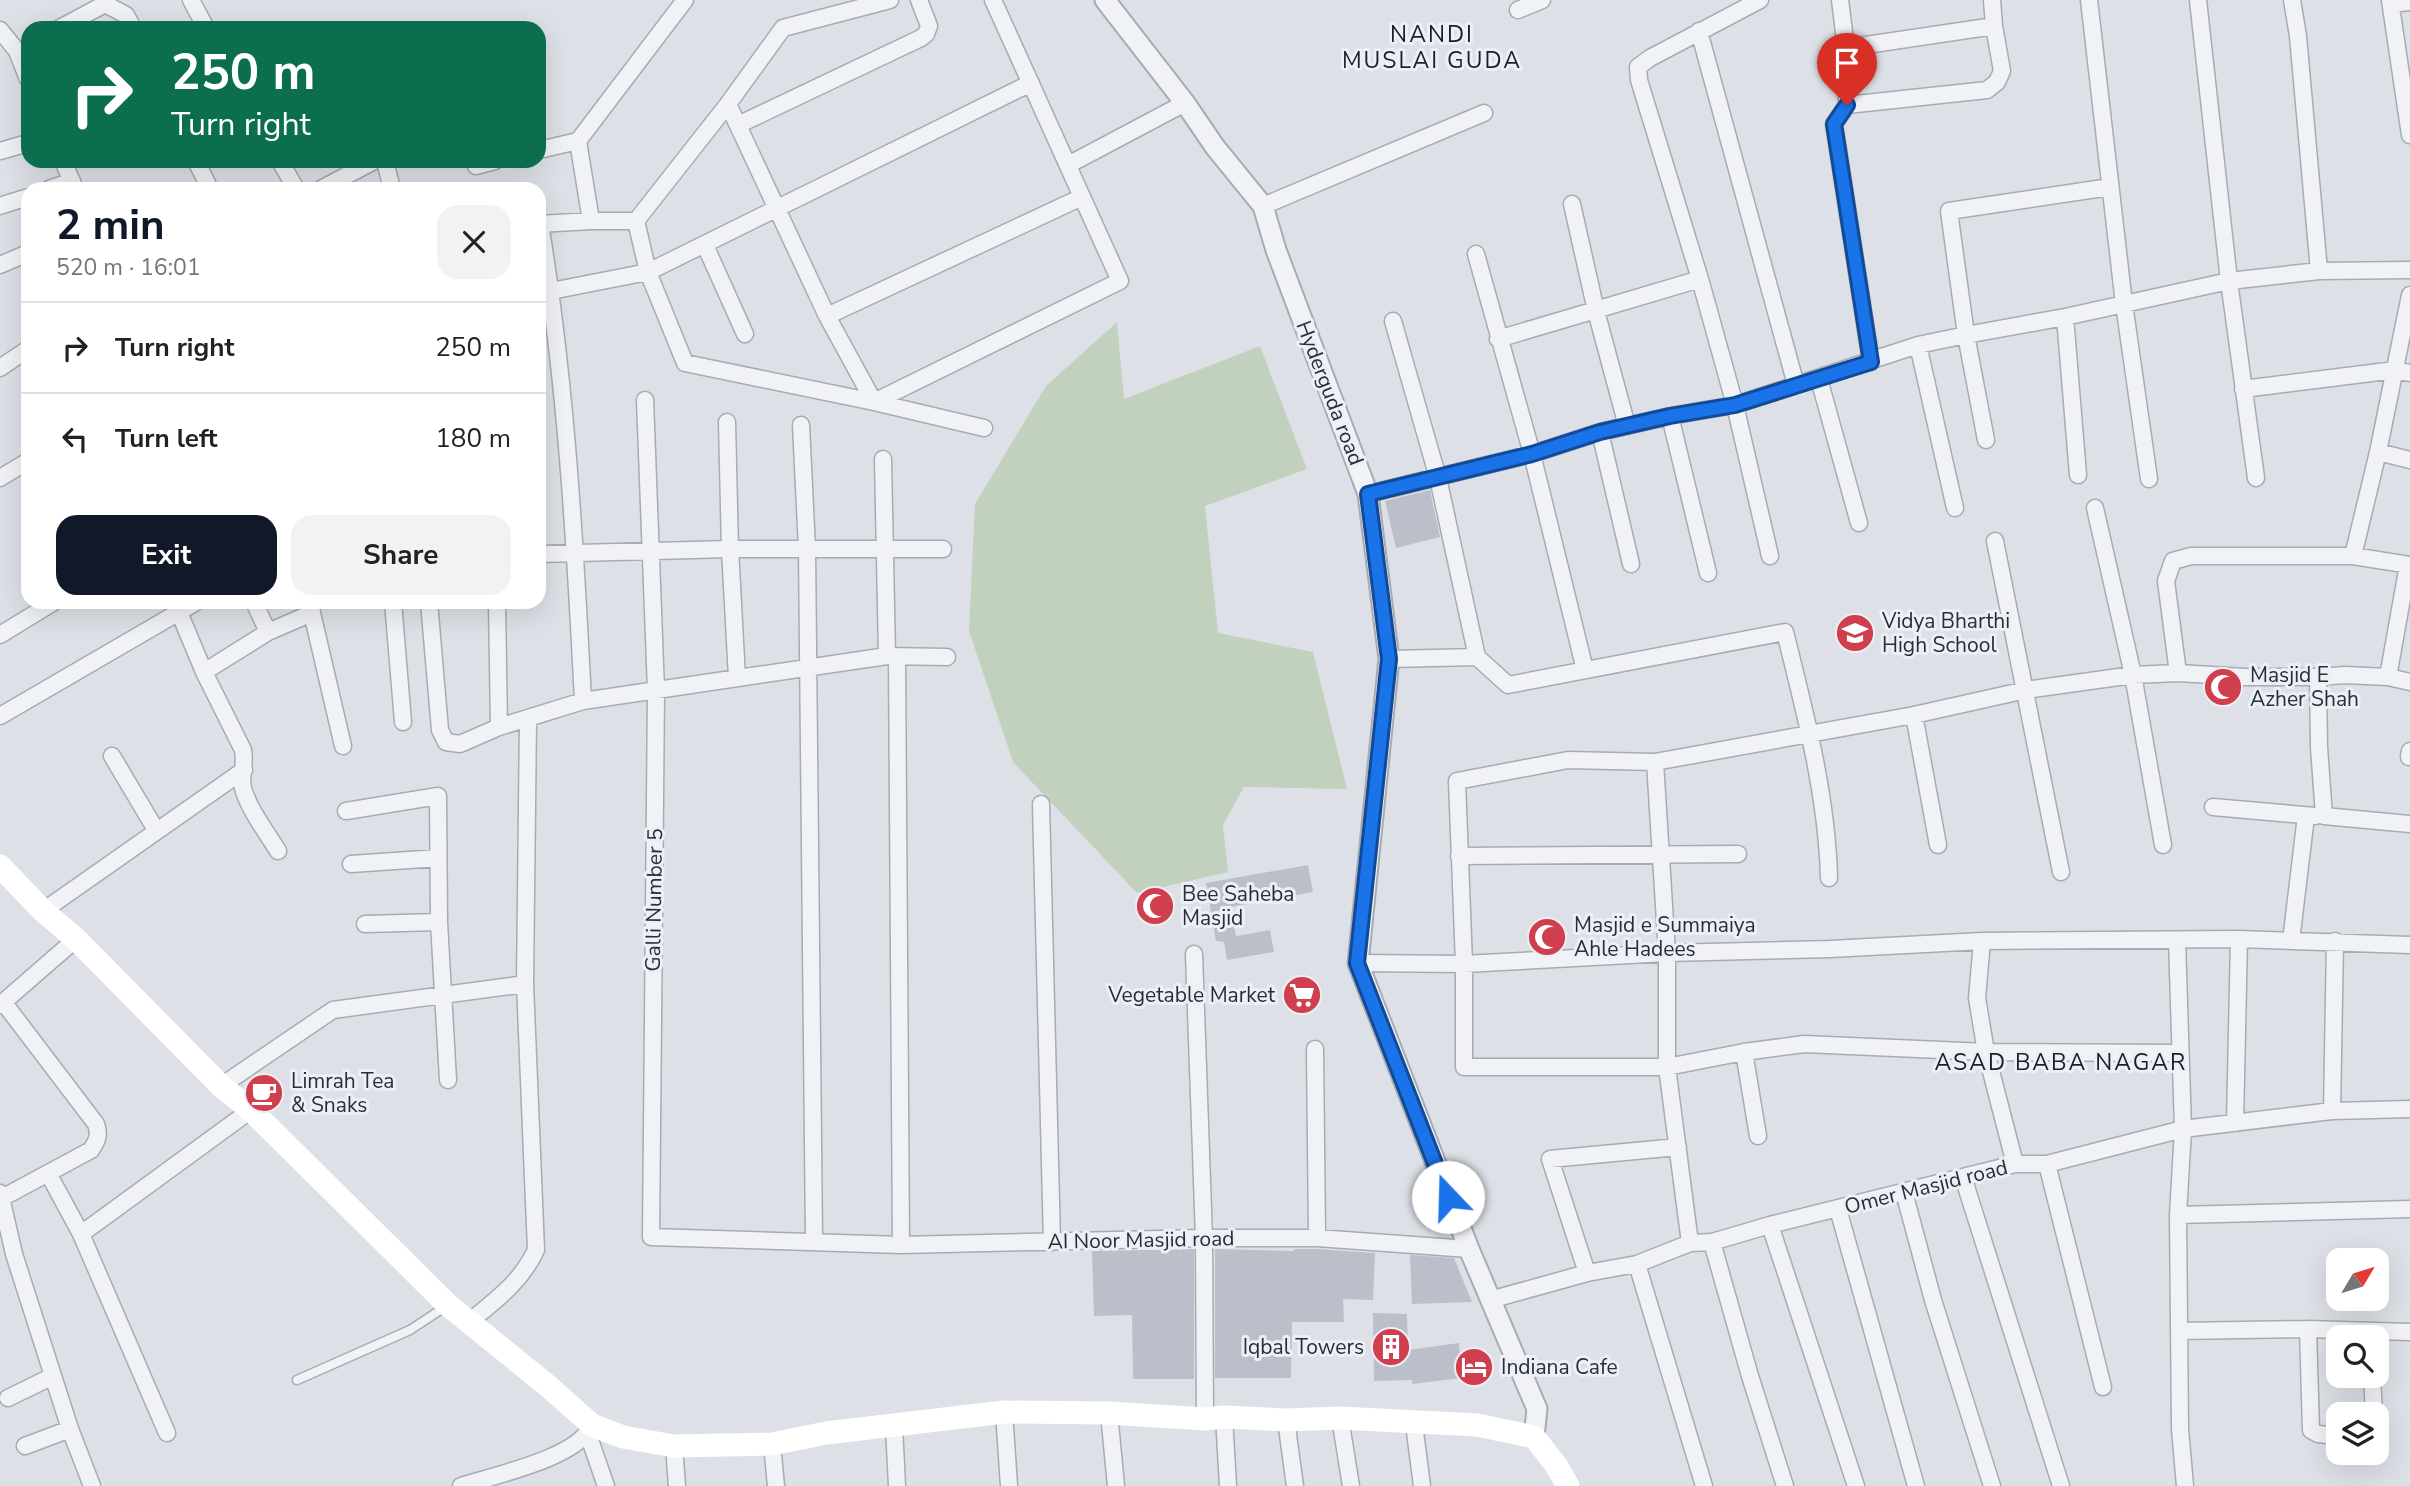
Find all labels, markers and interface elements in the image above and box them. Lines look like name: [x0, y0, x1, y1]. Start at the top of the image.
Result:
district label: NANDI MUSLAI GUDA: [1342, 19, 1522, 76]
pin: [1817, 33, 1877, 105]
text: 250 m: [171, 39, 315, 106]
icon: arrive: [1828, 44, 1866, 82]
icon: right: [56, 49, 147, 140]
text: Turn right: [171, 103, 311, 146]
text: 2 min: [56, 197, 165, 254]
button: close: [437, 205, 511, 279]
text: 520 m · 16:01: [56, 252, 201, 283]
street label: Hyderguda road: [1290, 317, 1370, 469]
icon: right: [56, 329, 94, 367]
text: Turn right: [115, 330, 234, 365]
text: 250 m: [435, 330, 511, 365]
icon: left: [56, 420, 94, 458]
text: Turn left: [115, 421, 218, 456]
text: 180 m: [435, 421, 511, 456]
button: Exit: [56, 515, 277, 595]
button: Share: [291, 515, 511, 595]
place label: Vidya Bharthi High School: [1881, 607, 2010, 659]
school or university icon: Vidya Bharthi High School: [1834, 612, 1876, 654]
place label: Masjid E Azher Shah: [2250, 661, 2359, 713]
mosque icon: Masjid E Azher Shah: [2202, 666, 2244, 708]
street label: Galli Number 5: [639, 828, 669, 972]
place label: Bee Saheba Masjid: [1182, 880, 1294, 932]
mosque icon: Bee Saheba Masjid: [1134, 885, 1176, 927]
place label: Masjid e Summaiya Ahle Hadees: [1574, 911, 1756, 963]
mosque icon: Masjid e Summaiya Ahle Hadees: [1526, 916, 1568, 958]
supermarket icon: Vegetable Market: [1281, 974, 1323, 1016]
place label: Vegetable Market: [1107, 981, 1276, 1009]
district label: ASAD BABA NAGAR: [1934, 1047, 2188, 1078]
place label: Limrah Tea & Snaks: [291, 1067, 394, 1119]
cafe icon: Limrah Tea & Snaks: [243, 1072, 285, 1114]
street label: Omer Masjid road: [1841, 1153, 2011, 1221]
position arrow: [1411, 1160, 1485, 1234]
street label: AI Noor Masjid road: [1047, 1224, 1235, 1256]
north arrow: [2326, 1248, 2389, 1311]
map controls: [2326, 1248, 2389, 1465]
button: search: [2326, 1325, 2389, 1388]
building icon: Iqbal Towers: [1370, 1326, 1412, 1368]
place label: Iqbal Towers: [1243, 1333, 1364, 1361]
hotel icon: Indiana Cafe: [1453, 1346, 1495, 1388]
place label: Indiana Cafe: [1501, 1353, 1618, 1381]
button: layers: [2326, 1402, 2389, 1465]

